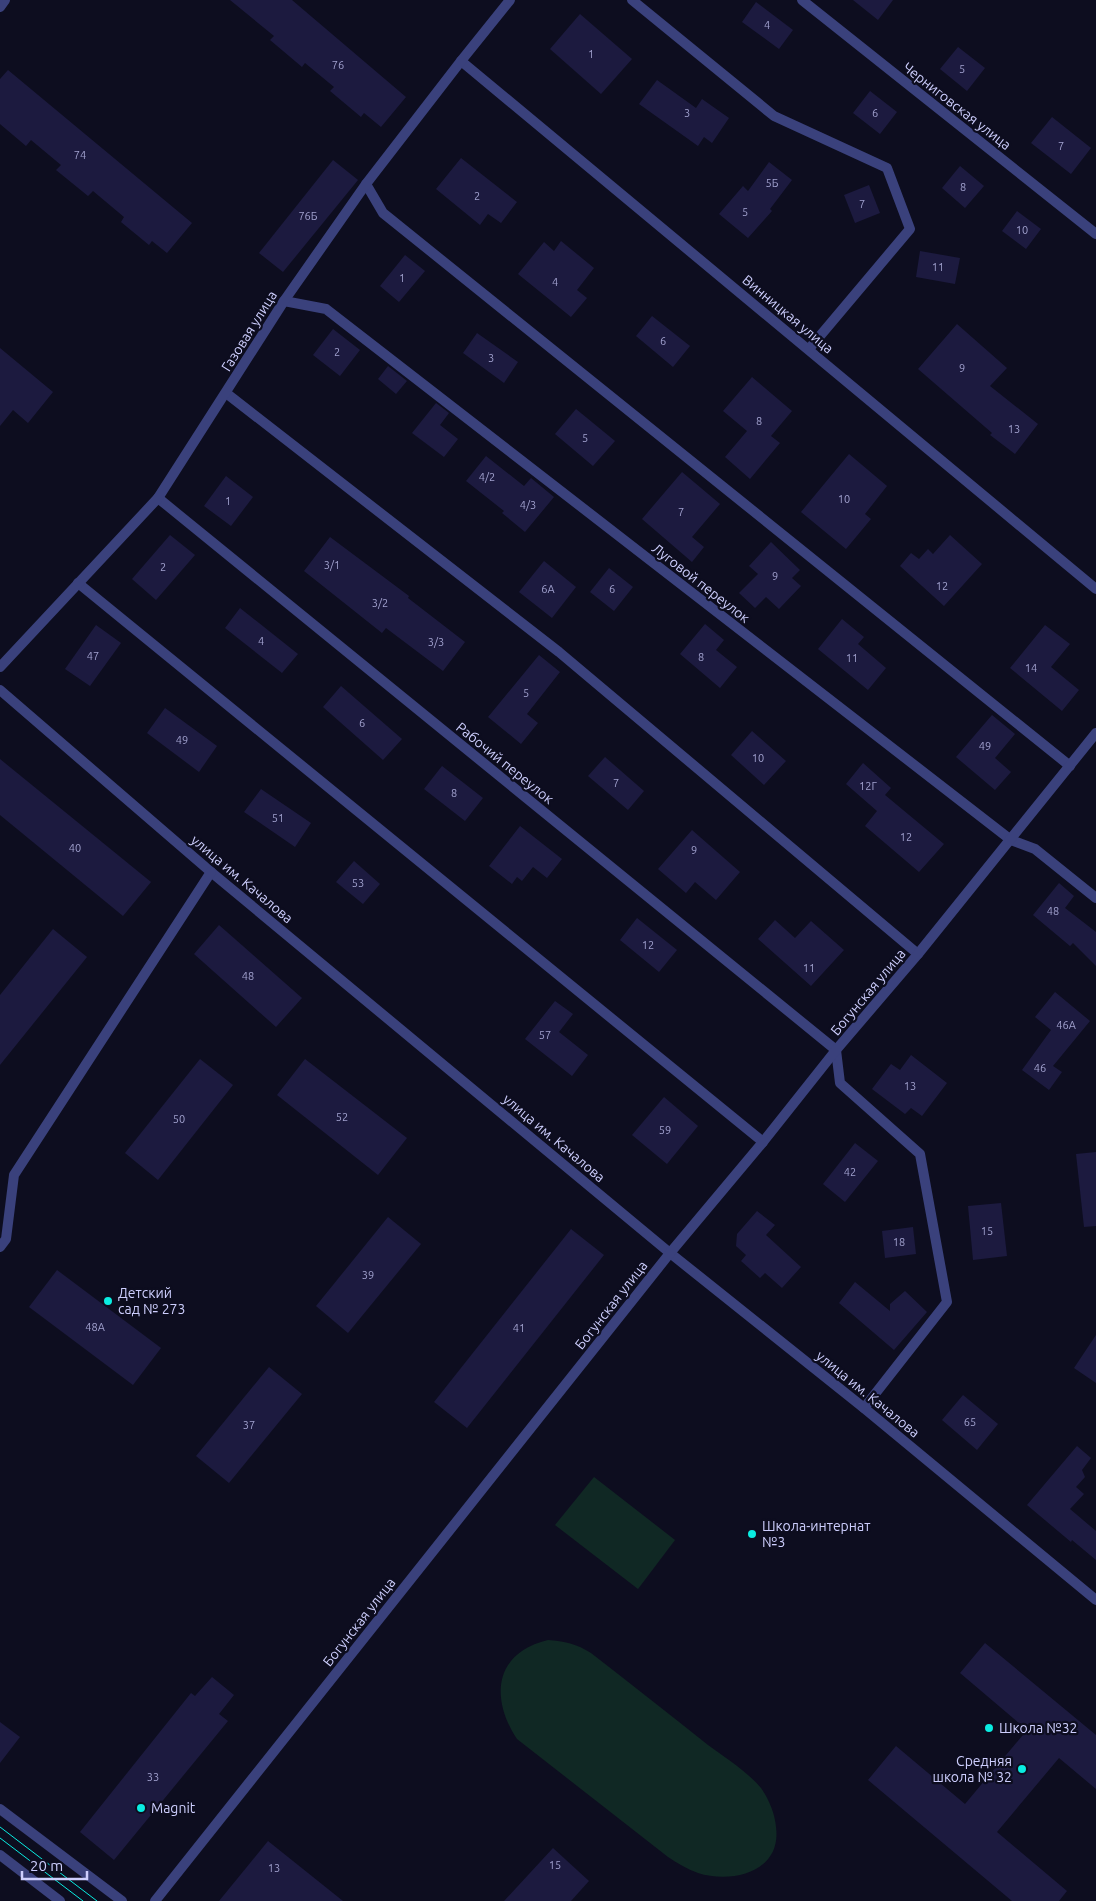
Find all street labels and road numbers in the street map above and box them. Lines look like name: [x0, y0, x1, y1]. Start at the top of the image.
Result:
street label: Черниговская улица: [900, 59, 1014, 153]
street label: Винницкая улица: [739, 271, 837, 357]
street label: Газовая улица: [218, 288, 280, 374]
street label: Луговой переулок: [649, 540, 753, 626]
street label: Рабочий переулок: [453, 719, 557, 807]
street label: улица им. Качалова: [188, 832, 296, 926]
street label: Богунская улица: [827, 946, 909, 1038]
street label: улица им. Качалова: [500, 1091, 608, 1185]
street label: Богунская улица: [572, 1258, 650, 1352]
street label: улица им. Качалова: [813, 1347, 923, 1441]
street label: Богунская улица: [320, 1575, 398, 1669]

